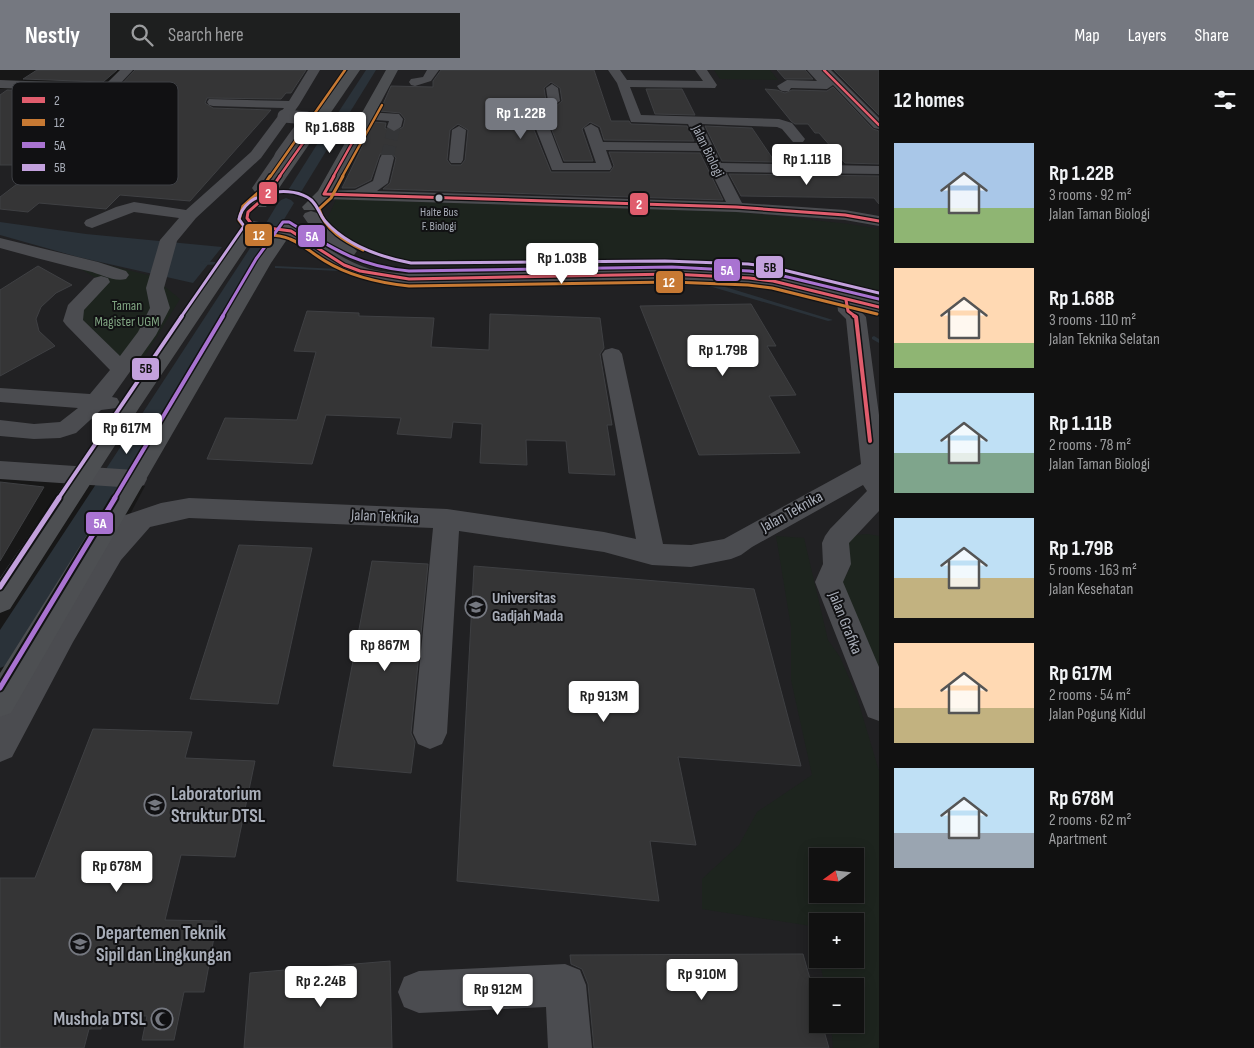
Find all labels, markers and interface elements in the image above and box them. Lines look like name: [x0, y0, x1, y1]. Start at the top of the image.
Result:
search box: [110, 13, 460, 58]
text: Nestly: [25, 21, 80, 50]
icon: search: [128, 21, 156, 49]
text: Search here: [168, 24, 244, 47]
text: Map: [1075, 25, 1100, 46]
text: Layers: [1128, 25, 1167, 46]
text: Share: [1195, 25, 1229, 46]
legend: [12, 82, 178, 185]
icon: filters: [1211, 86, 1239, 114]
text: 12 homes: [894, 88, 964, 113]
text: 2: [54, 92, 60, 109]
pin: Rp 1.22B: [469, 98, 573, 140]
text: Rp 1.22B: [496, 104, 546, 123]
pin: Rp 1.68B: [278, 112, 382, 154]
text: 12: [54, 114, 65, 131]
text: Rp 1.68B: [305, 118, 355, 137]
street label: Jalan Biologi: [688, 121, 728, 180]
text: 5A: [54, 137, 67, 154]
pin: Rp 1.11B: [755, 144, 859, 186]
text: Rp 1.11B: [783, 150, 831, 169]
text: 5B: [54, 159, 66, 176]
text: Rp 1.22B: [1049, 161, 1114, 186]
icon: home: [934, 163, 994, 223]
line badge: 2: [258, 181, 278, 205]
text: 2: [265, 185, 271, 202]
text: 3 rooms · 92 m²: [1049, 186, 1132, 205]
line badge: 2: [629, 192, 649, 216]
marker: Halte Bus F. Biologi: [434, 193, 444, 203]
text: 2: [636, 196, 642, 213]
place label: Halte Bus F. Biologi: [420, 205, 458, 234]
text: Jalan Taman Biologi: [1049, 205, 1150, 224]
line badge: 12: [244, 223, 273, 247]
line badge: 5A: [297, 224, 326, 248]
text: 12: [253, 227, 265, 244]
text: 5A: [306, 228, 319, 245]
pin: Rp 1.03B: [510, 242, 614, 285]
text: Rp 1.03B: [537, 249, 587, 268]
line badge: 5B: [755, 255, 784, 279]
line badge: 5A: [713, 258, 741, 282]
text: 5B: [764, 259, 777, 276]
text: 5A: [721, 262, 734, 279]
line badge: 12: [655, 270, 684, 294]
text: 12: [663, 274, 675, 291]
text: Rp 1.68B: [1049, 286, 1115, 311]
icon: home: [934, 288, 994, 348]
park label: Taman Magister UGM: [94, 297, 160, 330]
text: 3 rooms · 110 m²: [1049, 311, 1136, 330]
text: Jalan Teknika Selatan: [1049, 330, 1160, 349]
pin: Rp 1.79B: [671, 334, 775, 377]
text: Rp 1.79B: [698, 341, 748, 360]
line badge: 5B: [131, 357, 160, 381]
text: 5B: [140, 360, 153, 377]
text: Rp 1.11B: [1049, 411, 1112, 436]
pin: Rp 617M: [81, 412, 173, 455]
icon: home: [934, 413, 994, 473]
text: Rp 617M: [103, 419, 151, 438]
text: 2 rooms · 78 m²: [1049, 436, 1131, 455]
text: Jalan Taman Biologi: [1049, 455, 1150, 474]
street label: Jalan Teknika: [757, 487, 826, 537]
street label: Jalan Teknika: [350, 506, 419, 528]
line badge: 5A: [85, 511, 114, 535]
text: 5A: [94, 515, 107, 532]
text: Rp 1.79B: [1049, 536, 1114, 561]
icon: home: [934, 538, 994, 598]
text: 5 rooms · 163 m²: [1049, 561, 1137, 580]
text: Jalan Kesehatan: [1049, 580, 1133, 599]
street label: Jalan Grafika: [824, 588, 866, 657]
place label: Universitas Gadjah Mada: [492, 589, 563, 626]
school or university icon: Universitas Gadjah Mada: [464, 595, 488, 619]
pin: Rp 867M: [339, 630, 431, 672]
text: Rp 867M: [360, 636, 410, 655]
text: Rp 617M: [1049, 661, 1112, 686]
icon: home: [934, 663, 994, 723]
pin: Rp 913M: [558, 680, 650, 723]
text: 2 rooms · 54 m²: [1049, 686, 1131, 705]
text: Rp 913M: [580, 687, 628, 706]
text: Jalan Pogung Kidul: [1049, 705, 1146, 724]
place label: Laboratorium Struktur DTSL: [171, 783, 266, 828]
text: Rp 678M: [1049, 786, 1114, 811]
icon: home: [934, 788, 994, 848]
school or university icon: Laboratorium Struktur DTSL: [143, 793, 167, 817]
text: 2 rooms · 62 m²: [1049, 811, 1132, 830]
text: Apartment: [1049, 830, 1107, 849]
north arrow: [809, 848, 864, 902]
map controls: [809, 848, 864, 1033]
pin: Rp 678M: [71, 850, 163, 893]
text: Rp 678M: [92, 857, 142, 876]
button: +: [809, 913, 864, 968]
place label: Departemen Teknik Sipil dan Lingkungan: [96, 922, 231, 967]
school or university icon: Departemen Teknik Sipil dan Lingkungan: [68, 932, 92, 956]
pin: Rp 910M: [656, 958, 748, 1001]
text: Rp 910M: [678, 965, 726, 984]
pin: Rp 2.24B: [269, 966, 373, 1008]
text: Rp 2.24B: [296, 972, 346, 991]
pin: Rp 912M: [452, 974, 544, 1016]
button: −: [809, 978, 864, 1033]
text: Rp 912M: [474, 980, 522, 999]
mosque icon: Mushola DTSL: [150, 1007, 174, 1031]
place label: Mushola DTSL: [53, 1008, 147, 1031]

